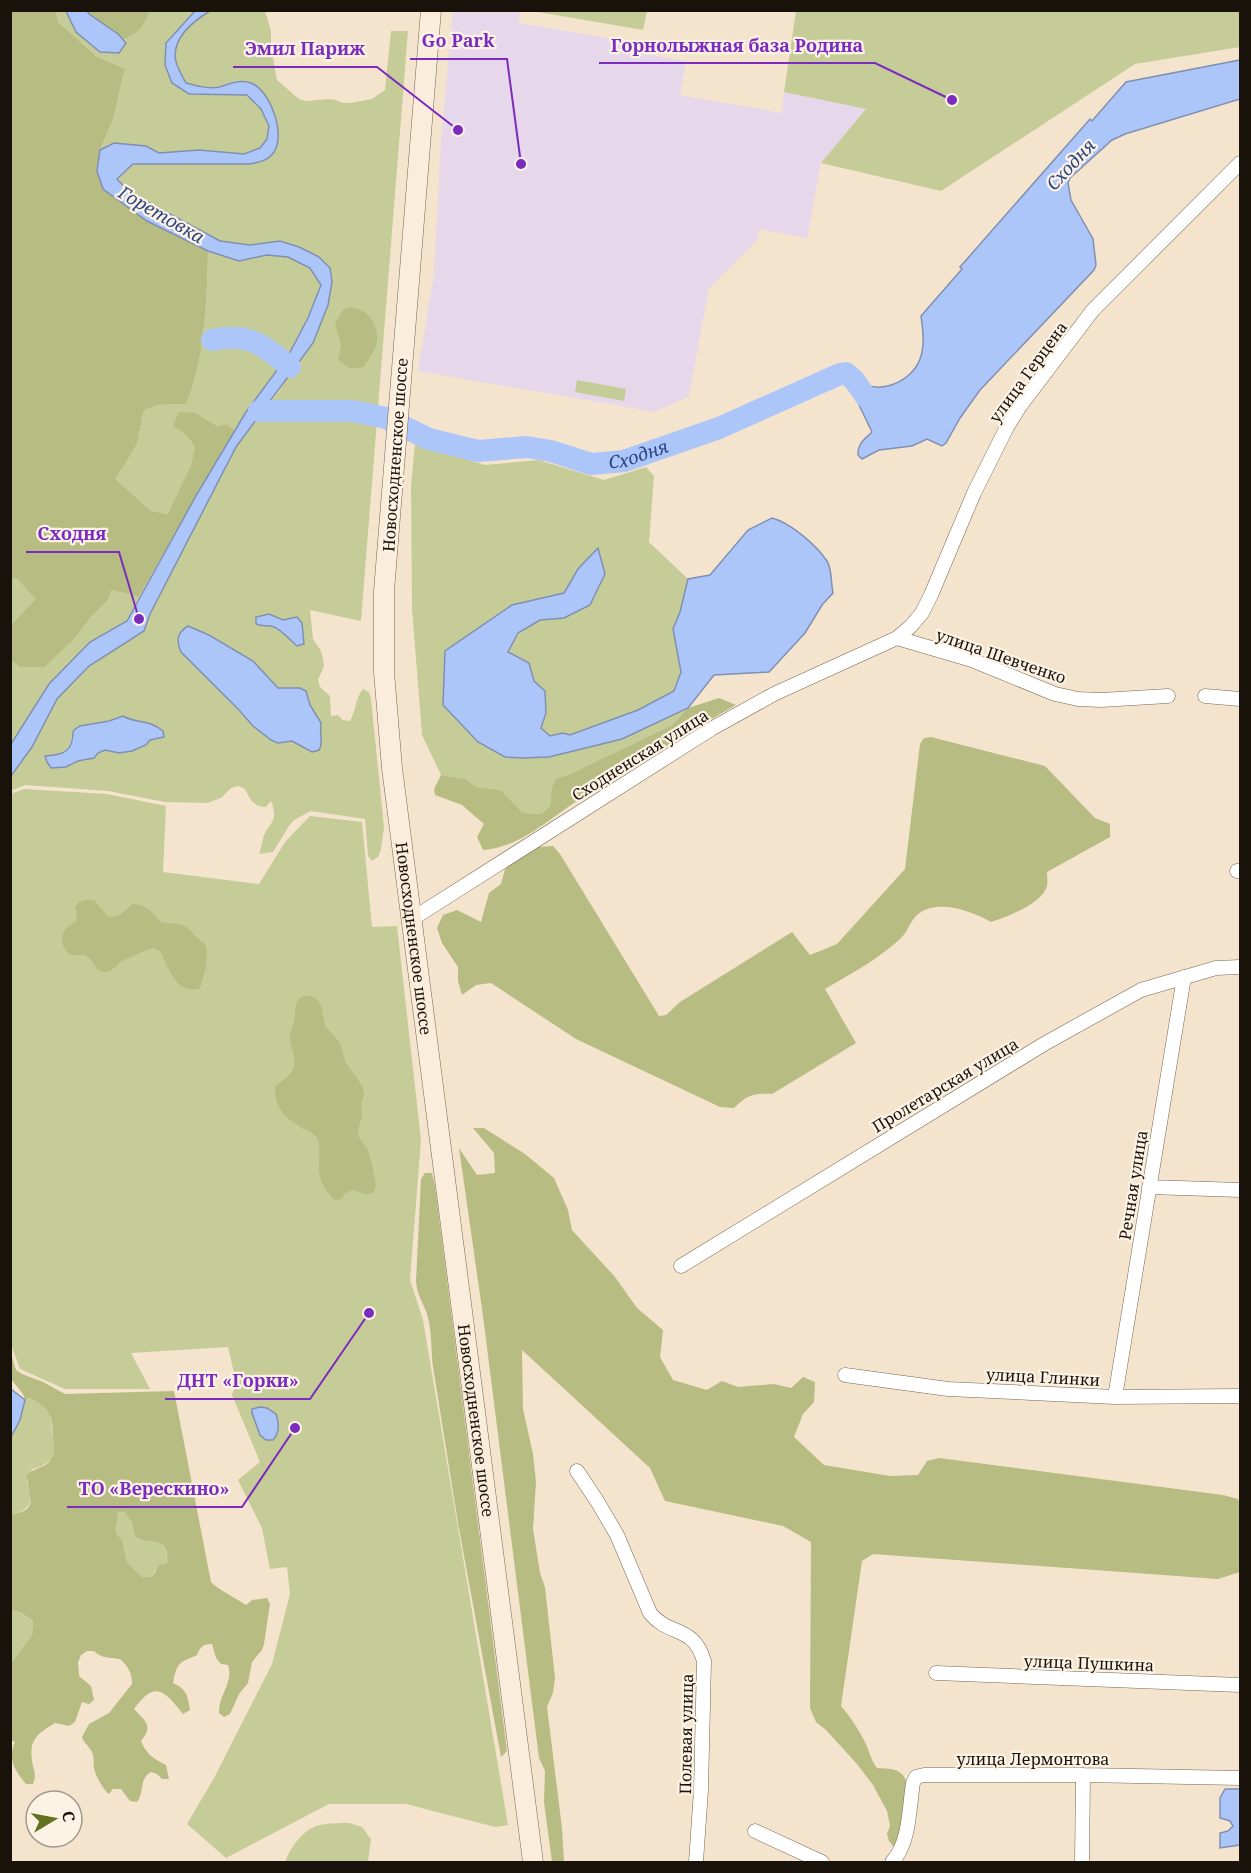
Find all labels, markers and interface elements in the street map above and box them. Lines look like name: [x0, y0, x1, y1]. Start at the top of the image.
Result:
callout: Go Park: [410, 23, 507, 59]
callout: Горнолыжная база Родина: [599, 27, 875, 63]
text: Go Park: [422, 28, 495, 52]
callout: Эмил Париж: [233, 31, 377, 67]
text: Горнолыжная база Родина: [611, 33, 864, 57]
text: Эмил Париж: [245, 36, 365, 60]
water label: Сходня: [1040, 134, 1100, 195]
water label: Горетовка: [113, 179, 209, 248]
street label: улица Герцена: [984, 317, 1072, 427]
street label: Новосходненское шоссе: [377, 357, 413, 553]
water label: Сходня: [607, 434, 671, 473]
callout: Сходня: [26, 516, 119, 552]
text: Сходня: [38, 521, 106, 545]
street label: улица Шевченко: [933, 623, 1069, 689]
street label: Сходненская улица: [567, 704, 713, 806]
street label: Новосходненское шоссе: [391, 841, 437, 1036]
street label: Пролетарская улица: [868, 1032, 1022, 1138]
street label: Речная улица: [1113, 1128, 1153, 1242]
street label: Новосходненское шоссе: [453, 1323, 499, 1518]
callout: ДНТ «Горки»: [165, 1363, 310, 1399]
street label: улица Глинки: [985, 1363, 1101, 1391]
text: ДНТ «Горки»: [177, 1368, 299, 1392]
callout: ТО «Верескино»: [67, 1471, 242, 1507]
text: ТО «Верескино»: [79, 1476, 229, 1500]
street label: улица Пушкина: [1023, 1650, 1155, 1676]
street label: Полевая улица: [674, 1673, 698, 1795]
street label: улица Лермонтова: [957, 1748, 1109, 1770]
north arrow: [24, 1789, 84, 1849]
text: С: [57, 1809, 81, 1823]

